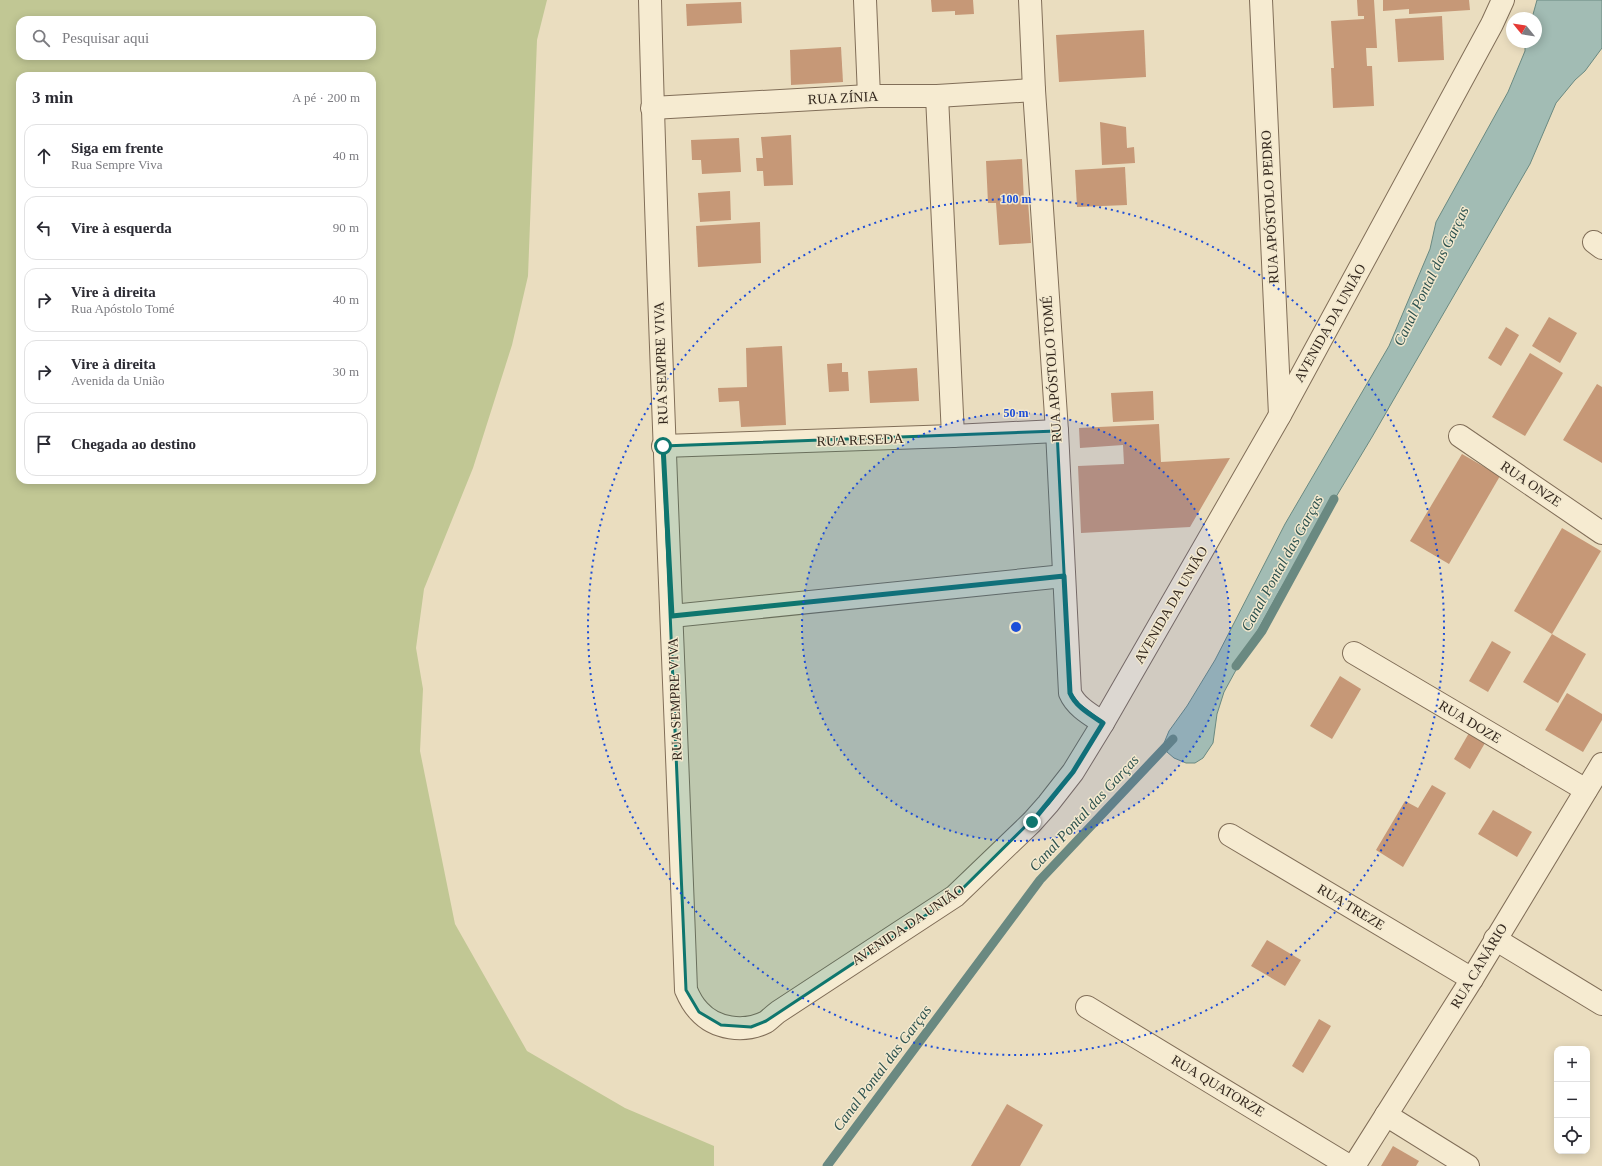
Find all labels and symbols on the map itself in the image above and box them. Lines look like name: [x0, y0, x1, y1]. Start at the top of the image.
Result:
north arrow: [1506, 12, 1542, 48]
street label: RUA ZÍNIA: [807, 88, 879, 107]
street label: RUA APÓSTOLO PEDRO: [1257, 130, 1282, 284]
text: 100 m: [1001, 192, 1032, 206]
water label: Canal Pontal das Garças: [1390, 204, 1472, 348]
street label: AVENIDA DA UNIÃO: [1291, 261, 1369, 385]
street label: RUA APÓSTOLO TOMÉ: [1038, 295, 1065, 443]
street label: RUA SEMPRE VIVA: [651, 300, 671, 425]
text: 50 m: [1004, 406, 1029, 420]
street label: RUA RESEDA: [816, 431, 904, 449]
route start: [654, 437, 672, 455]
street label: RUA ONZE: [1498, 458, 1564, 510]
water label: Canal Pontal das Garças: [1238, 492, 1326, 634]
street label: AVENIDA DA UNIÃO: [1131, 544, 1211, 666]
centre of rings: [1009, 620, 1023, 634]
street label: RUA SEMPRE VIVA: [665, 636, 685, 761]
street label: RUA DOZE: [1436, 698, 1504, 746]
water label: Canal Pontal das Garças: [1026, 752, 1142, 874]
route end: [1023, 813, 1041, 831]
street label: RUA TREZE: [1315, 881, 1387, 933]
street label: AVENIDA DA UNIÃO: [849, 882, 967, 968]
street label: RUA CANÁRIO: [1447, 920, 1510, 1011]
water label: Canal Pontal das Garças: [830, 1002, 934, 1134]
street label: RUA QUATORZE: [1169, 1052, 1267, 1120]

